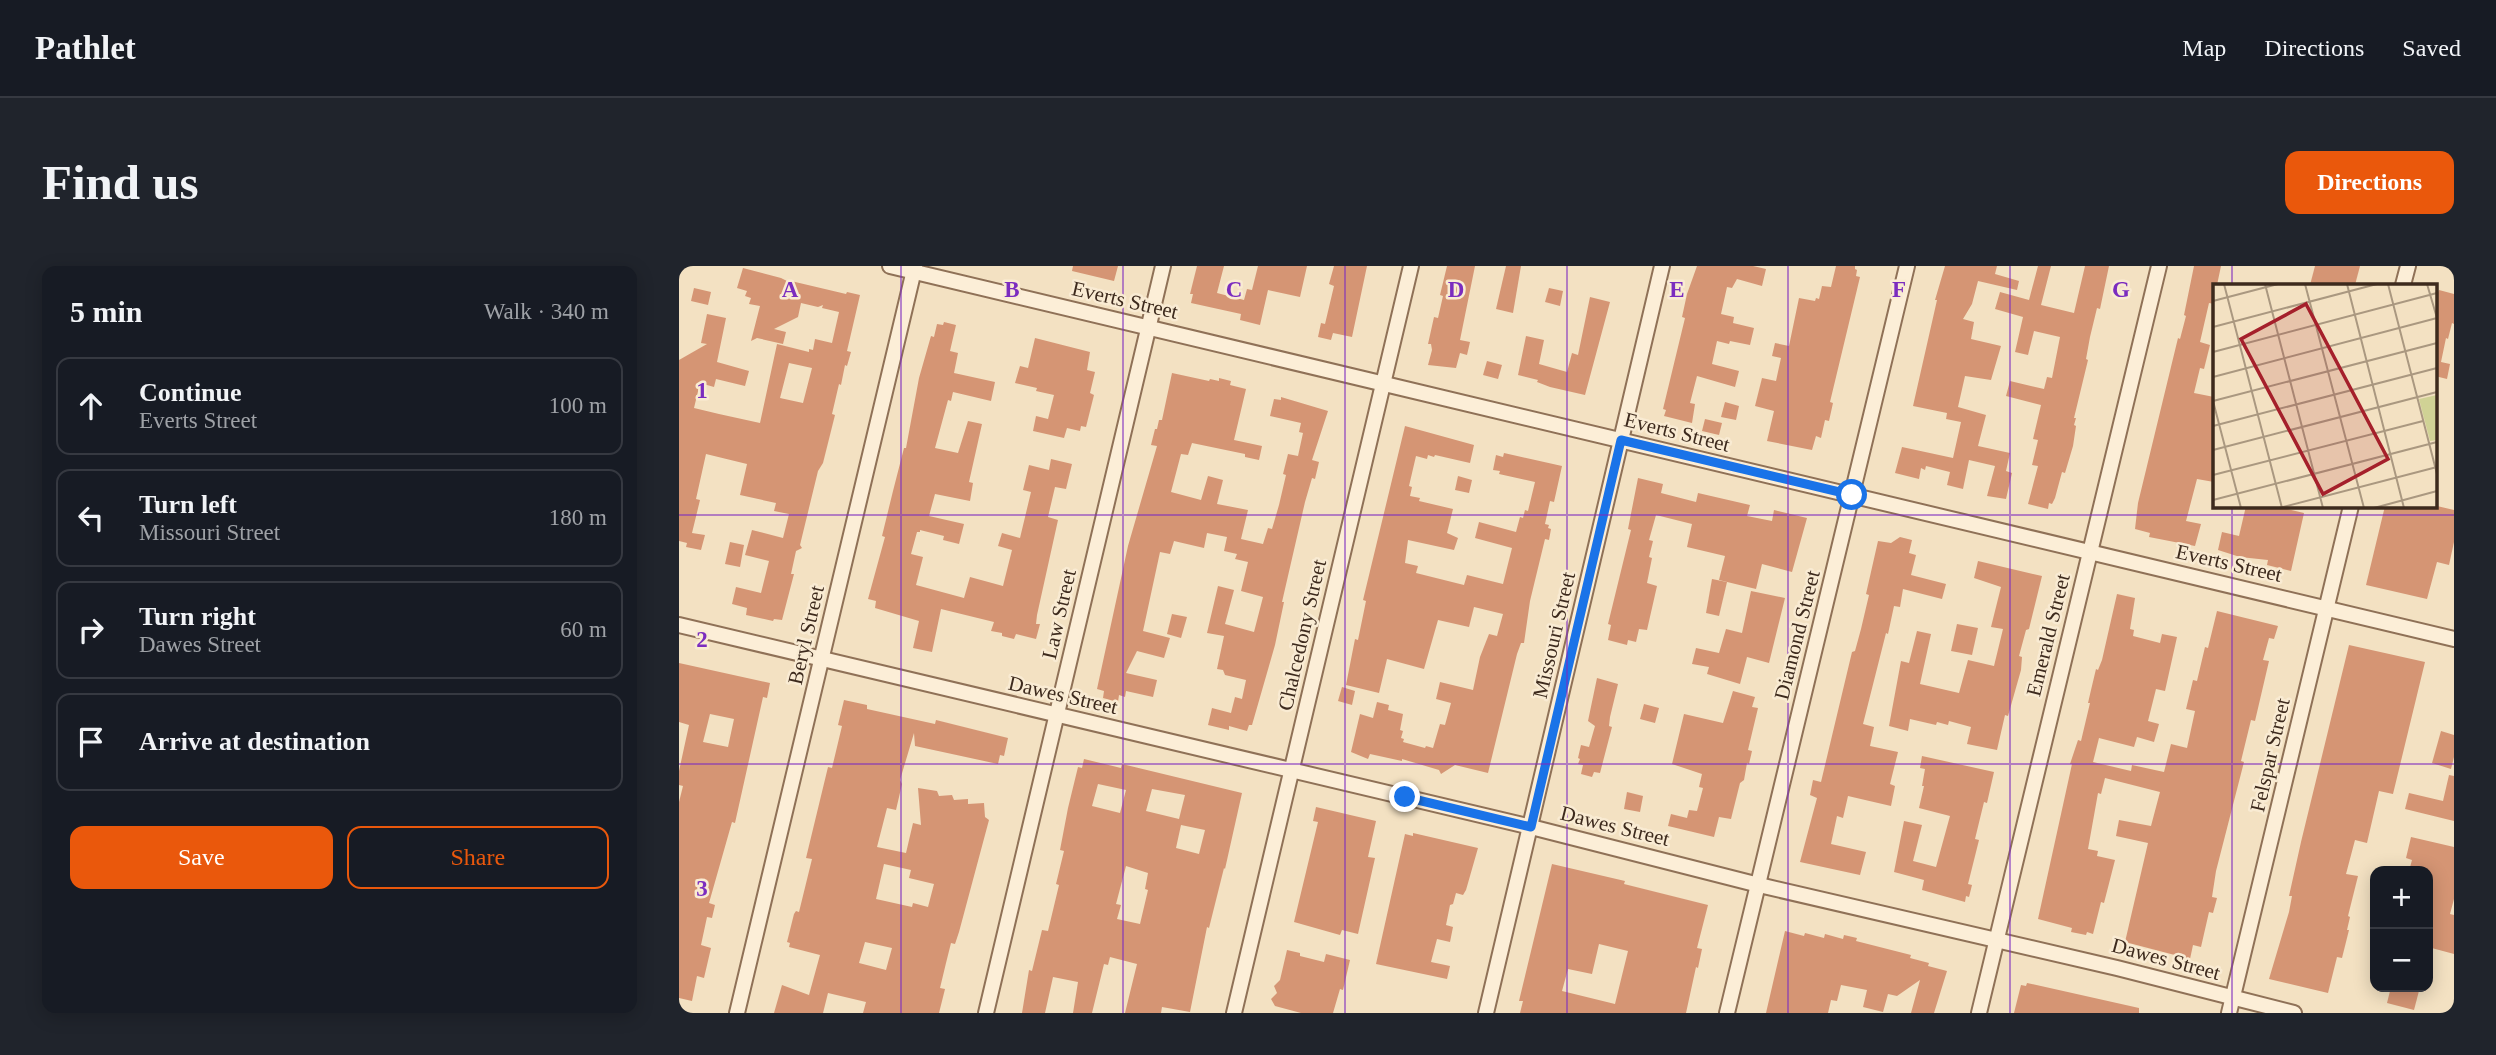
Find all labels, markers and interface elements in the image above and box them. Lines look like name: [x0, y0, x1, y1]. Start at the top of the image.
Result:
text: Pathlet: [35, 30, 136, 66]
text: Map: [2182, 35, 2226, 61]
text: Directions: [2264, 35, 2364, 61]
text: Saved: [2402, 35, 2461, 61]
button: Directions: [2285, 151, 2454, 214]
text: Find us: [42, 155, 199, 210]
street label: Everts Street: [1070, 276, 1180, 324]
text: A: [782, 277, 799, 302]
text: B: [1004, 277, 1020, 302]
text: C: [1226, 277, 1242, 302]
text: D: [1448, 277, 1464, 302]
text: E: [1669, 277, 1685, 302]
text: F: [1892, 277, 1906, 302]
text: G: [2112, 277, 2130, 302]
inset map: [2213, 284, 2437, 508]
text: 5 min: [70, 295, 143, 328]
text: Walk · 340 m: [484, 299, 609, 324]
text: Continue: [139, 378, 242, 407]
text: 1: [696, 378, 708, 403]
icon: ahead: [72, 387, 110, 425]
text: 100 m: [549, 393, 607, 418]
street label: Everts Street: [1622, 407, 1732, 457]
text: Everts Street: [139, 408, 257, 433]
route start: [1836, 479, 1867, 510]
text: Turn left: [139, 490, 237, 519]
icon: left: [72, 499, 110, 537]
text: 180 m: [549, 505, 607, 530]
text: Missouri Street: [139, 520, 280, 545]
street label: Everts Street: [2174, 539, 2284, 587]
street label: Chalcedony Street: [1273, 557, 1331, 713]
street label: Law Street: [1037, 567, 1081, 661]
street label: Diamond Street: [1769, 568, 1825, 702]
street label: Missouri Street: [1528, 569, 1580, 701]
street label: Emerald Street: [2021, 571, 2075, 699]
street label: Beryl Street: [783, 583, 829, 687]
text: Turn right: [139, 602, 256, 631]
icon: right: [72, 611, 110, 649]
text: 60 m: [560, 617, 607, 642]
text: 2: [696, 627, 708, 652]
text: Dawes Street: [139, 632, 261, 657]
street label: Dawes Street: [1006, 671, 1120, 719]
street label: Felspar Street: [2245, 696, 2295, 814]
icon: arrive: [72, 723, 110, 761]
text: Arrive at destination: [139, 727, 370, 756]
route end: [1389, 781, 1420, 812]
street label: Dawes Street: [1558, 801, 1672, 851]
button: Save: [70, 826, 333, 889]
button: Share: [347, 826, 609, 889]
map controls: [2370, 866, 2433, 992]
button: +: [2370, 866, 2433, 929]
text: 3: [696, 876, 708, 901]
button: −: [2370, 929, 2433, 992]
street label: Dawes Street: [2109, 933, 2223, 985]

